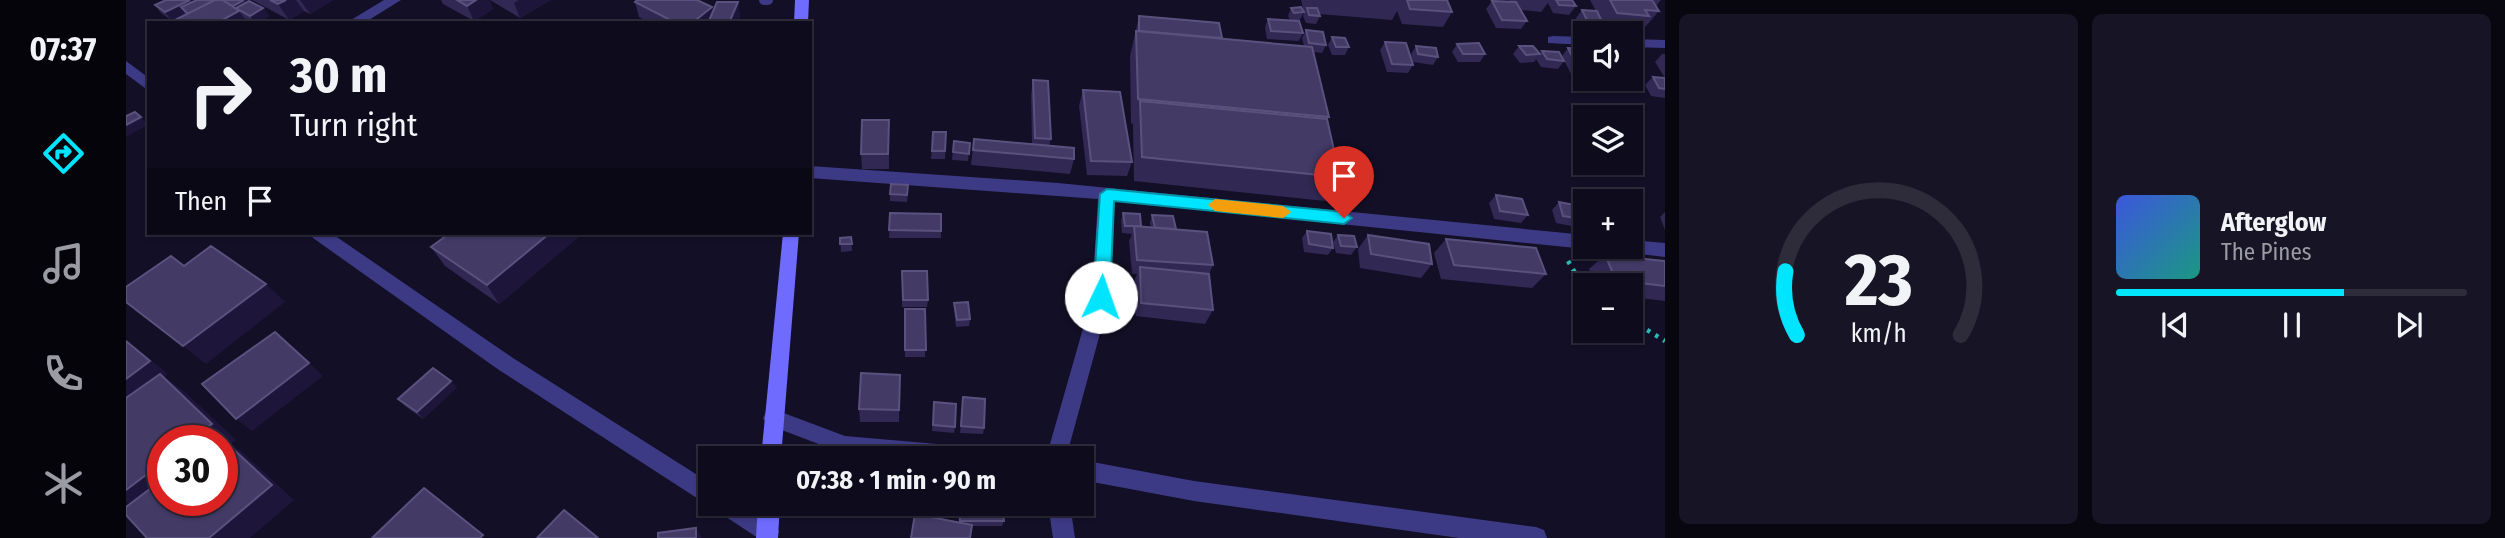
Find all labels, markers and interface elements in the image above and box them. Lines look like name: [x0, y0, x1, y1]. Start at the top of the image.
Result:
map controls: [1573, 21, 1643, 343]
button: sound: [1573, 21, 1643, 91]
text: 07:37: [30, 30, 96, 68]
text: 30 m: [290, 46, 388, 105]
icon: right: [175, 49, 266, 140]
button: layers: [1573, 105, 1643, 175]
text: Turn right: [290, 106, 417, 144]
icon: directions: [39, 129, 88, 178]
pin: [1314, 146, 1374, 218]
icon: arrive: [1325, 157, 1363, 195]
icon: arrive: [241, 182, 279, 220]
text: Then: [175, 186, 227, 217]
button: +: [1573, 189, 1643, 259]
text: Afterglow: [2221, 207, 2326, 238]
text: 23: [1843, 237, 1913, 324]
text: The Pines: [2221, 238, 2312, 266]
icon: music: [39, 239, 88, 288]
position arrow: [1064, 260, 1138, 334]
button: −: [1573, 273, 1643, 343]
icon: previous: [2156, 306, 2194, 344]
icon: pause: [2273, 306, 2311, 344]
icon: next: [2390, 306, 2428, 344]
text: km/h: [1851, 319, 1906, 349]
icon: phone: [39, 349, 88, 398]
speed limit sign: 30: [147, 425, 238, 516]
icon: climate: [39, 459, 88, 508]
text: 07:38 · 1 min · 90 m: [796, 465, 996, 496]

